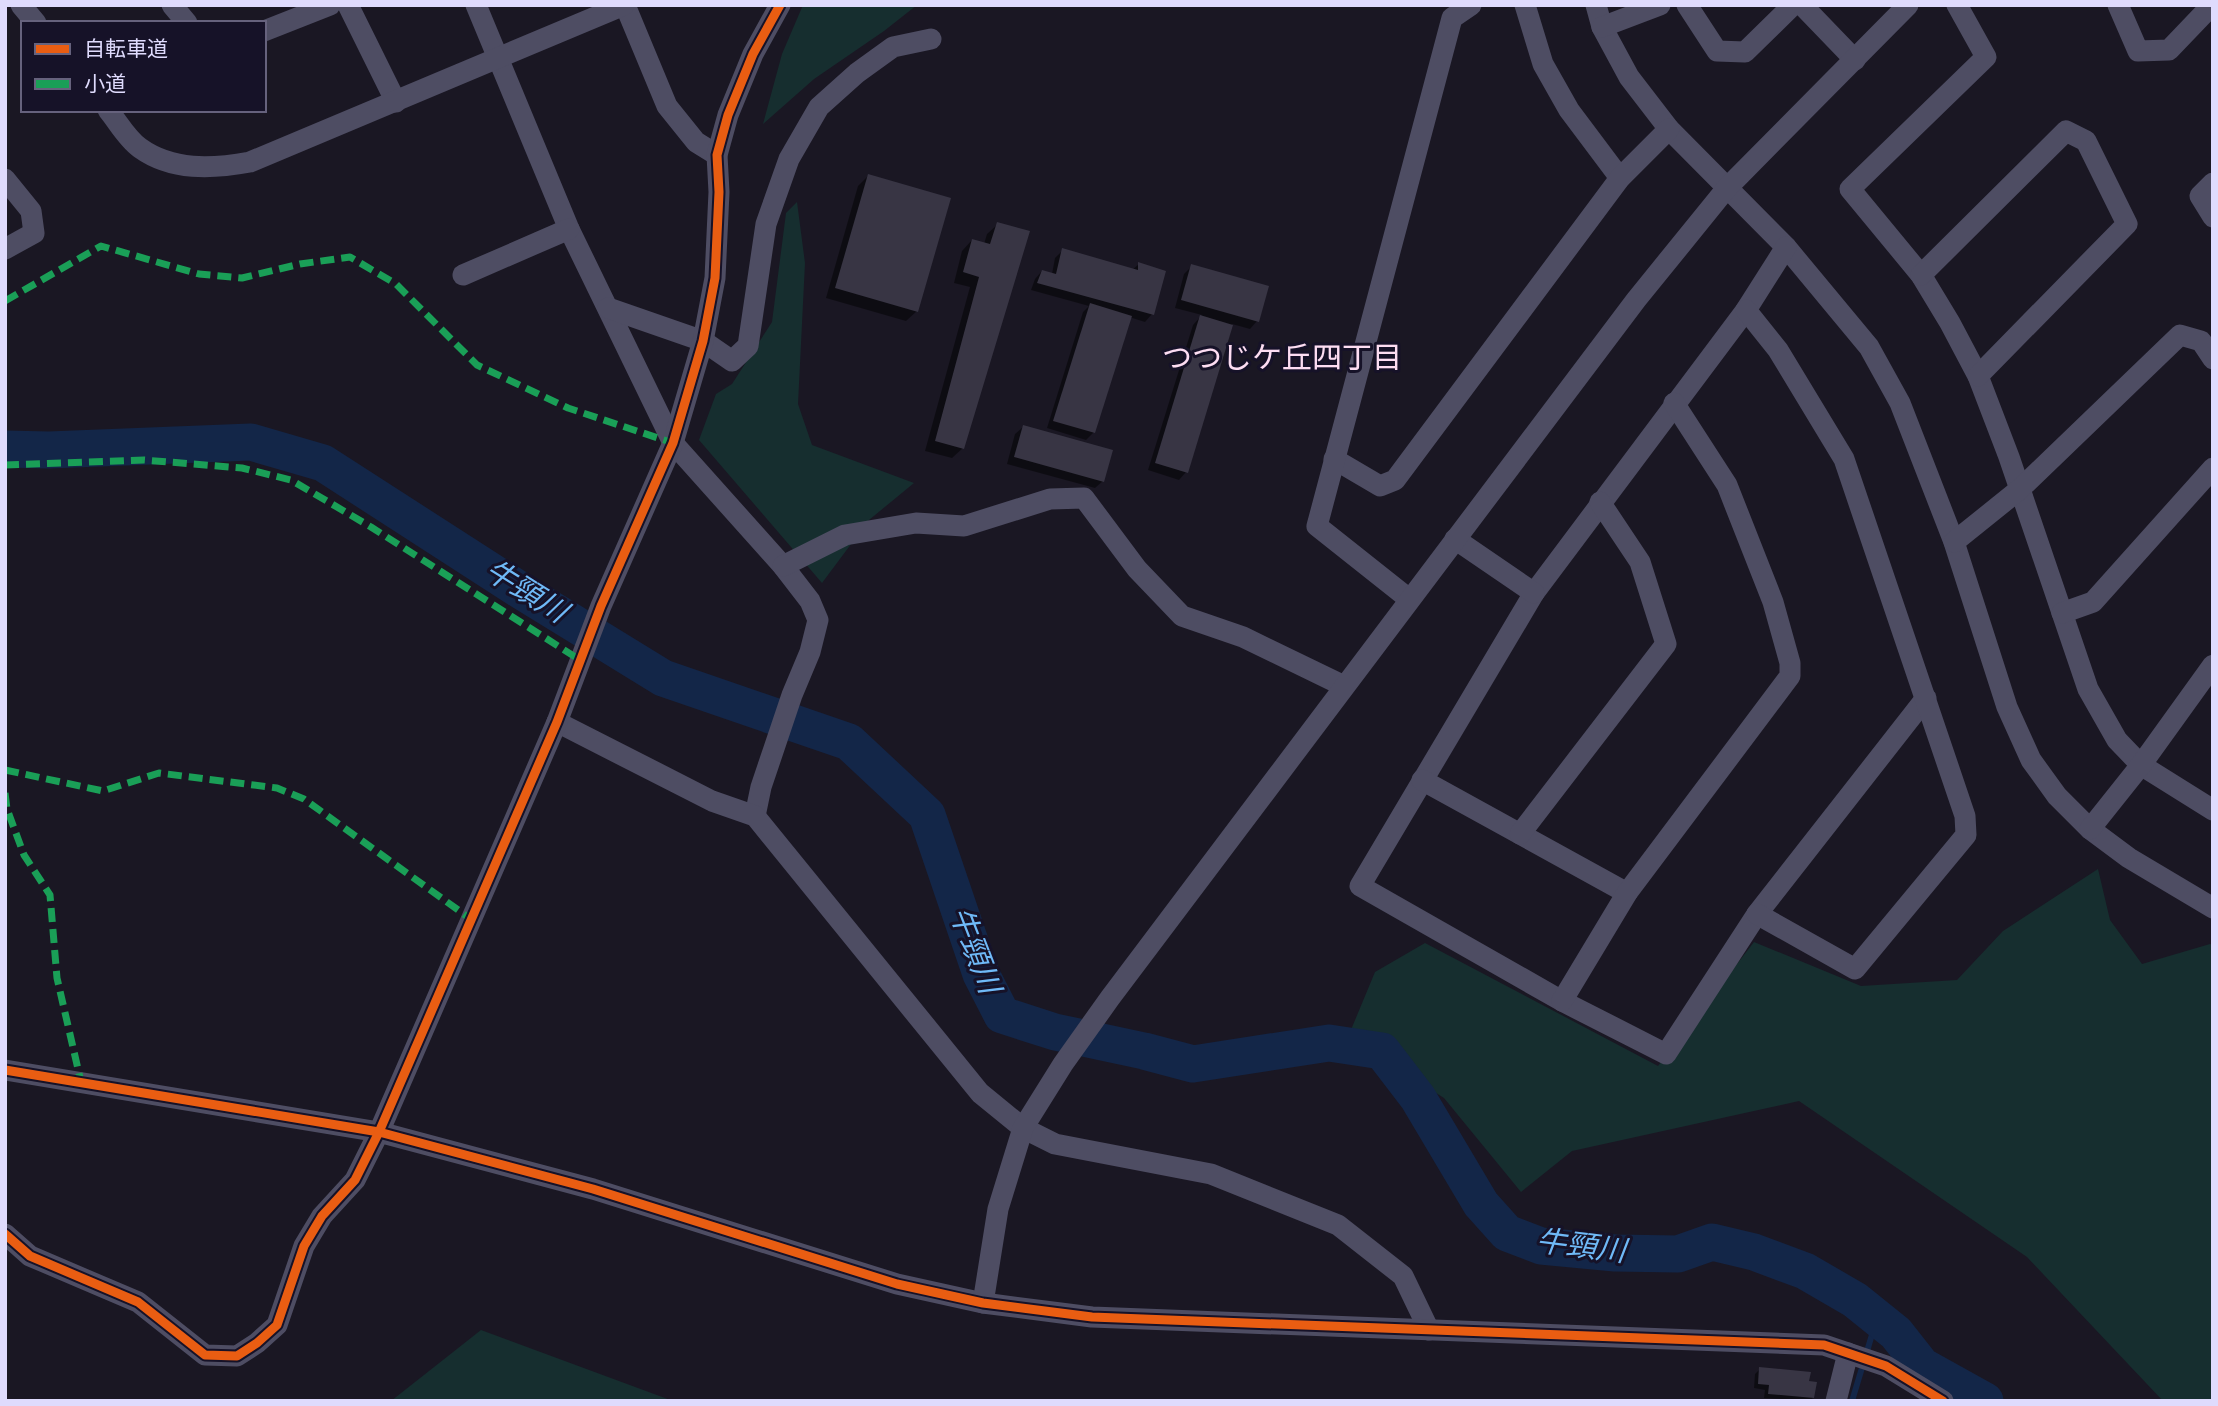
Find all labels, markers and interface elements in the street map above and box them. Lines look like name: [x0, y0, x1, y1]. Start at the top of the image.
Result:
legend: [21, 21, 266, 112]
text: 自転車道: [84, 34, 168, 64]
text: 小道: [84, 69, 126, 99]
district label: つつじケ丘四丁目: [1162, 336, 1402, 379]
water label: 牛頸川: [477, 548, 578, 634]
water label: 牛頸川: [939, 900, 1013, 1002]
water label: 牛頸川: [1534, 1219, 1631, 1273]

